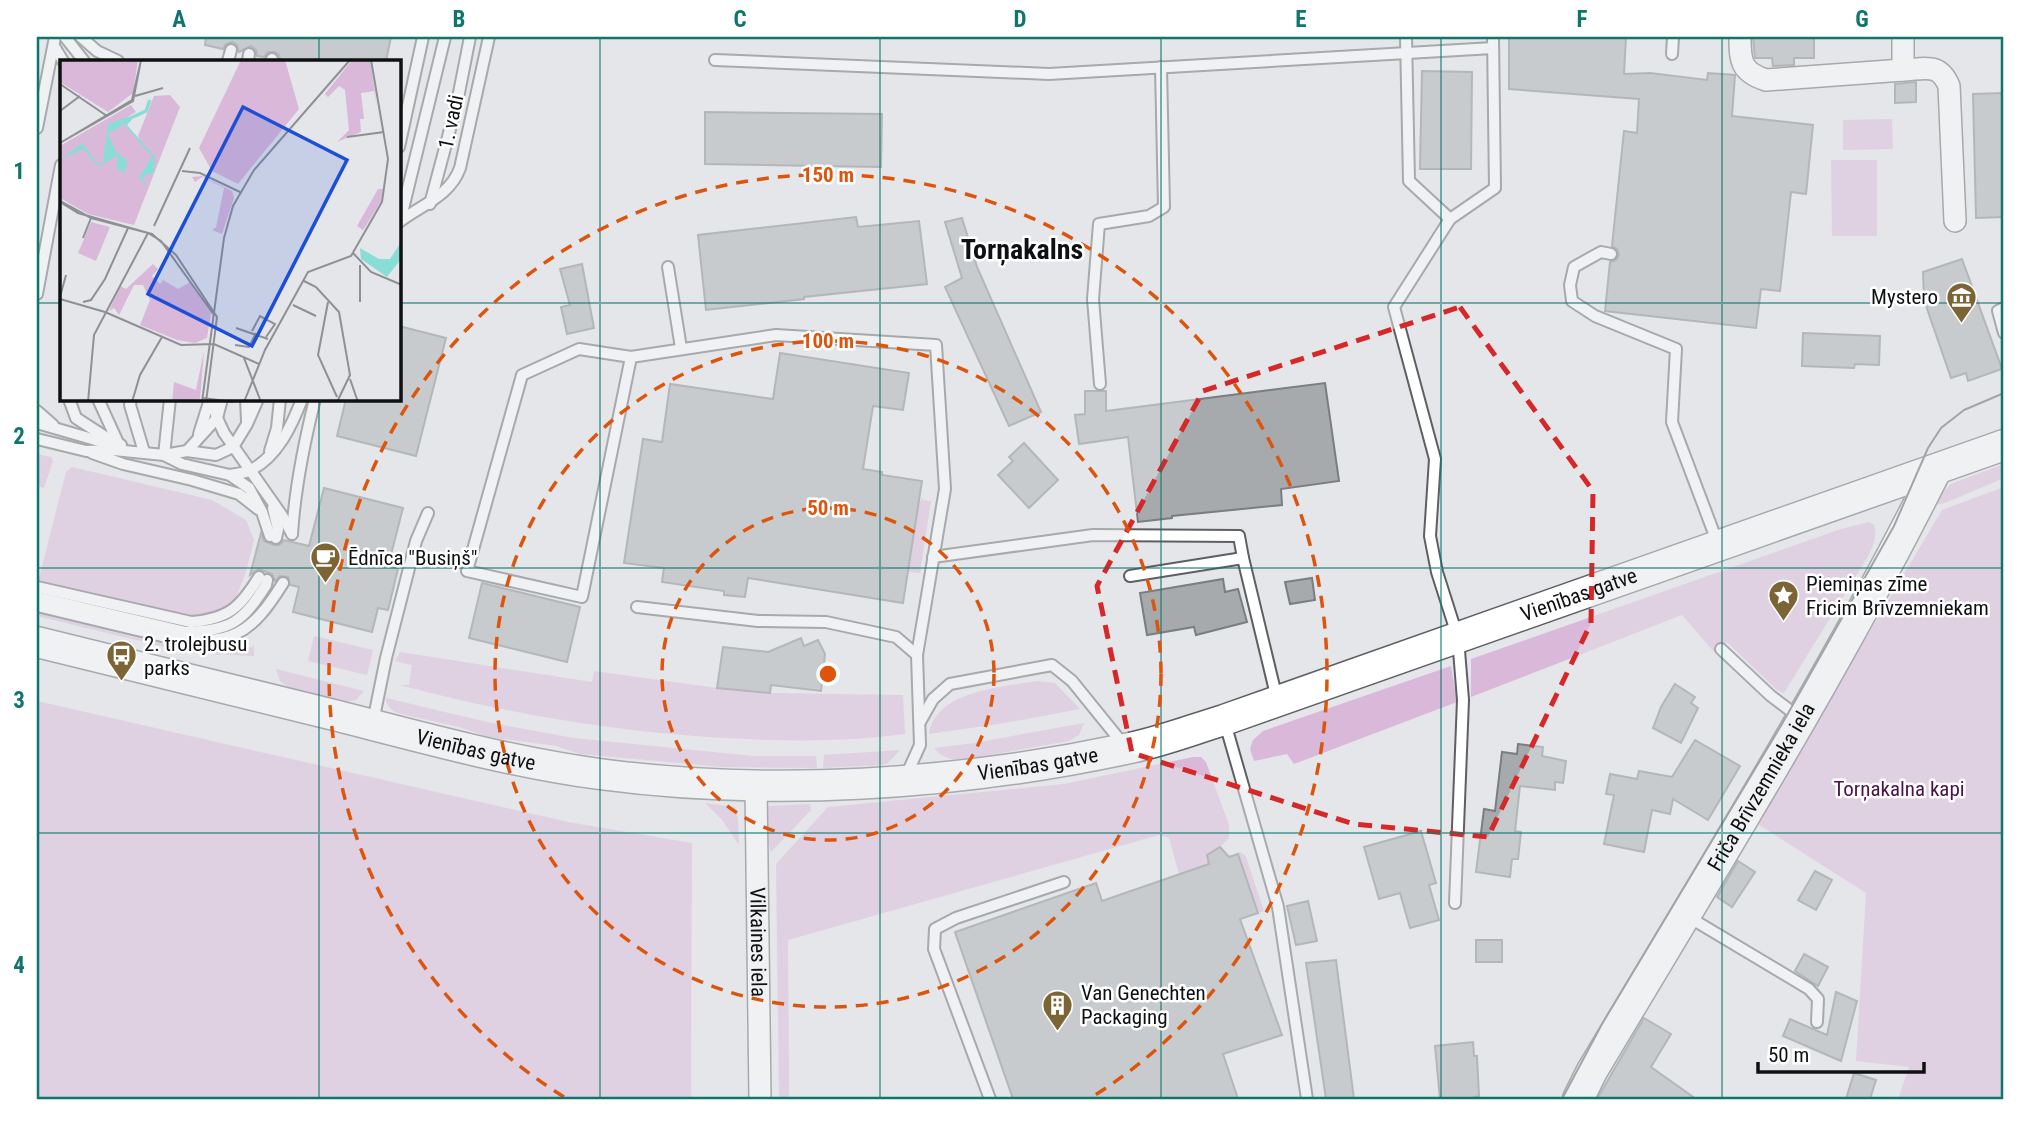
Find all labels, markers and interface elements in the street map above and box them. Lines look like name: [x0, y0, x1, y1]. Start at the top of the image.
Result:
text: A: [172, 6, 186, 33]
text: B: [453, 6, 465, 33]
text: C: [733, 6, 747, 33]
text: D: [1014, 6, 1027, 33]
text: E: [1295, 6, 1307, 33]
text: F: [1577, 6, 1588, 33]
text: G: [1855, 6, 1869, 33]
inset map: [60, 60, 401, 401]
street label: 1. vadi: [434, 93, 468, 151]
text: 1: [13, 158, 25, 185]
text: 150 m: [802, 163, 854, 187]
district label: Torņakalns: [961, 233, 1083, 266]
museum icon: Mystero: [1944, 280, 1978, 324]
place label: Mystero: [1871, 285, 1938, 309]
text: 100 m: [802, 329, 854, 353]
text: 2: [13, 423, 25, 450]
text: 50 m: [807, 496, 849, 520]
cafe icon: Ēdnīca "Busiņš": [308, 541, 342, 585]
place label: Ēdnīca "Busiņš": [348, 546, 478, 570]
street label: Vienības gatve: [1517, 563, 1640, 626]
place label: Piemiņas zīme Fricim Brīvzemniekam: [1806, 572, 1989, 620]
place icon: Piemiņas zīme Fricim Brīvzemniekam: [1766, 579, 1800, 623]
place label: 2. trolejbusu parks: [144, 632, 247, 680]
bus stop icon: 2. trolejbusu parks: [104, 639, 138, 683]
centre of rings: [816, 662, 840, 686]
text: 3: [13, 687, 25, 714]
street label: Friča Brīvzemnieka iela: [1703, 699, 1820, 875]
street label: Vienības gatve: [414, 725, 538, 775]
street label: Vienības gatve: [976, 743, 1100, 785]
park label: Torņakalna kapi: [1833, 777, 1965, 801]
street label: Vilkaines iela: [745, 887, 771, 997]
text: 4: [13, 952, 25, 979]
place label: Van Genechten Packaging: [1081, 981, 1206, 1029]
building icon: Van Genechten Packaging: [1041, 988, 1075, 1032]
scale bar: [1758, 1031, 1924, 1075]
text: 50 m: [1768, 1043, 1809, 1067]

